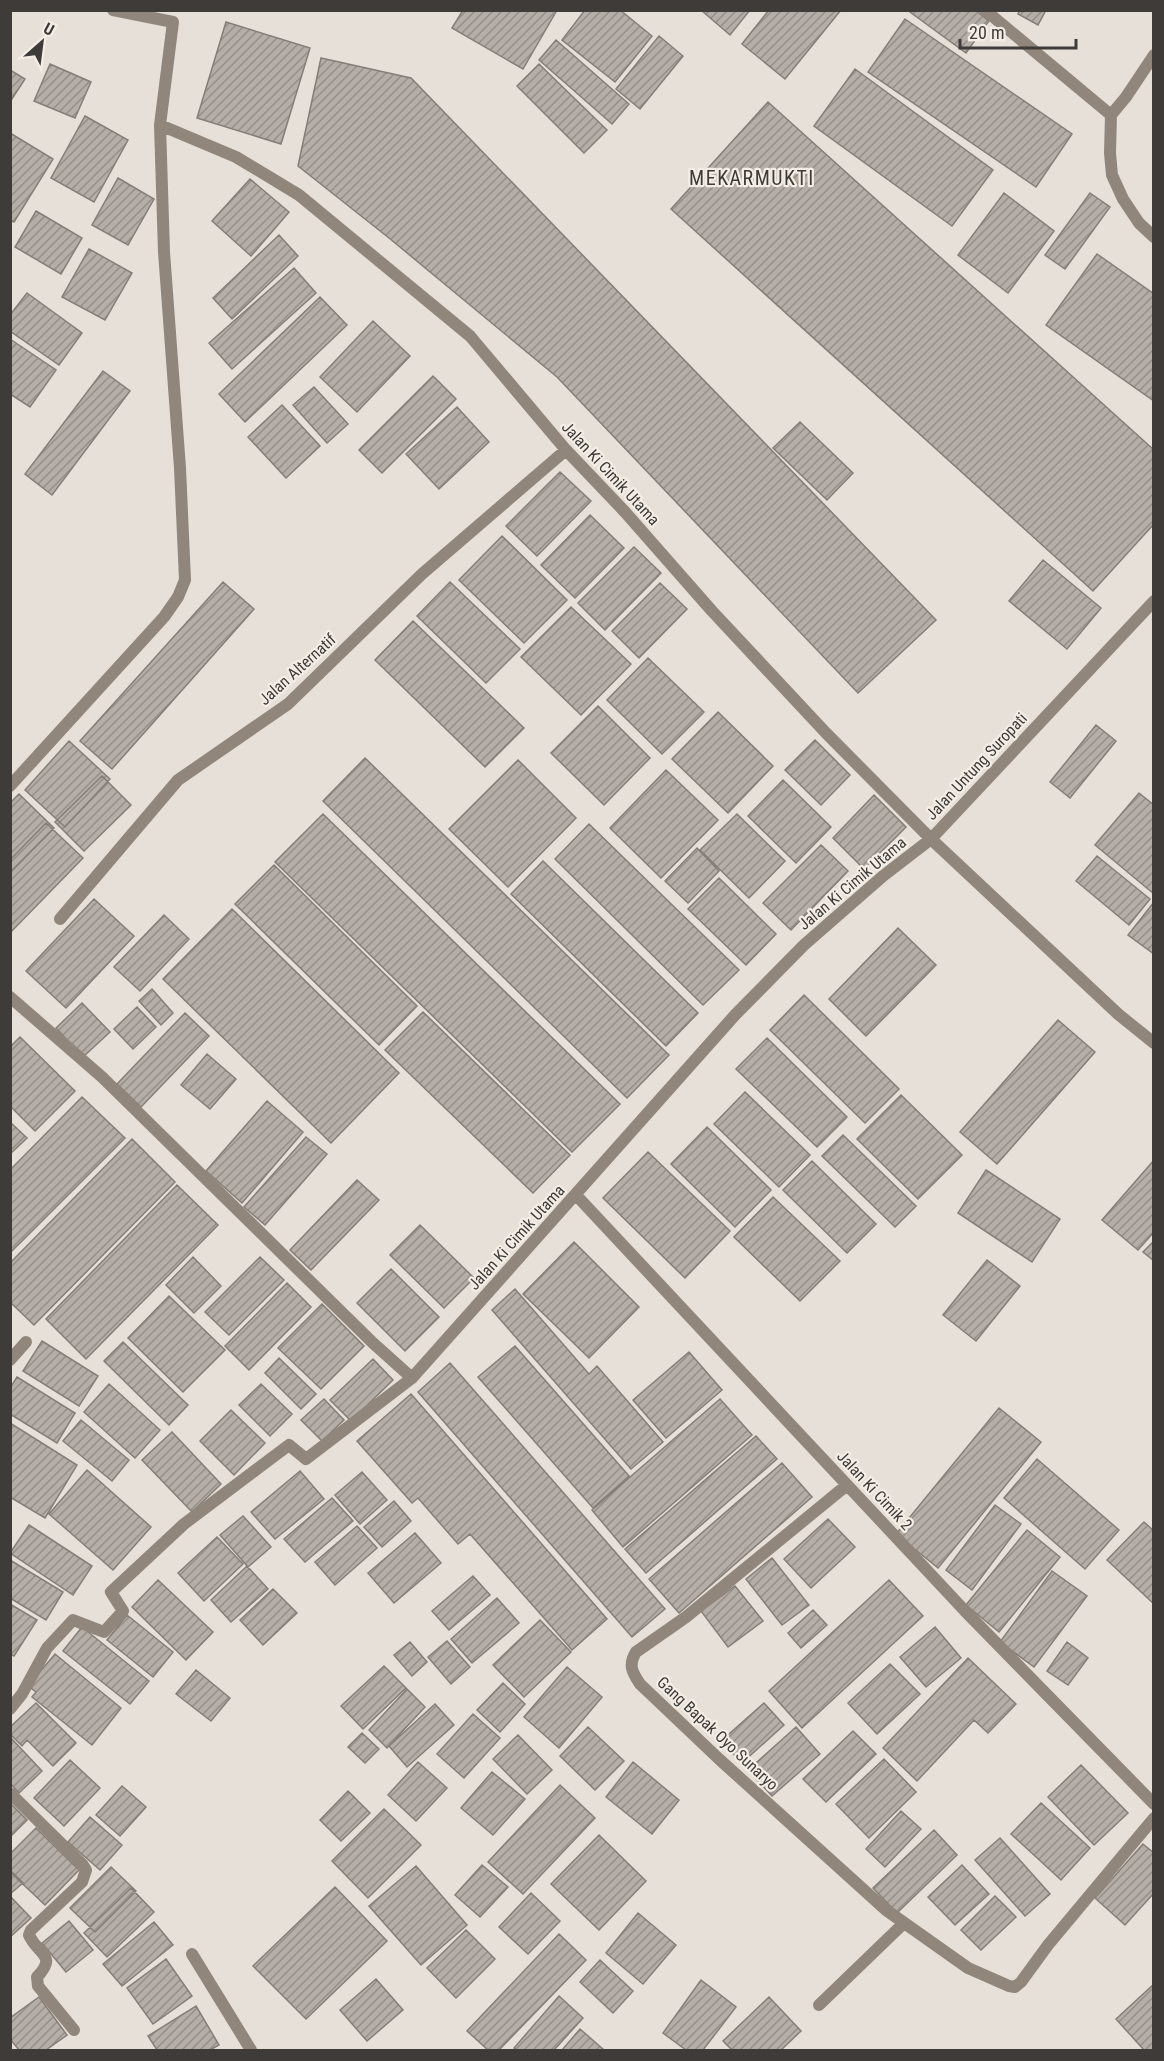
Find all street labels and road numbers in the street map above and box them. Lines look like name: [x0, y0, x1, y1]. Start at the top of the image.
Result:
street label: Jalan Ki Cimik Utama: [558, 418, 664, 529]
street label: Jalan Alternatif: [255, 630, 340, 709]
street label: Jalan Untung Suropati: [922, 709, 1031, 824]
street label: Jalan Ki Cimik Utama: [795, 833, 910, 934]
street label: Jalan Ki Cimik Utama: [464, 1181, 568, 1294]
street label: Jalan Ki Cimik 2: [833, 1447, 916, 1534]
street label: Gang Bapak Oyo Sunaryo: [653, 1672, 782, 1794]

